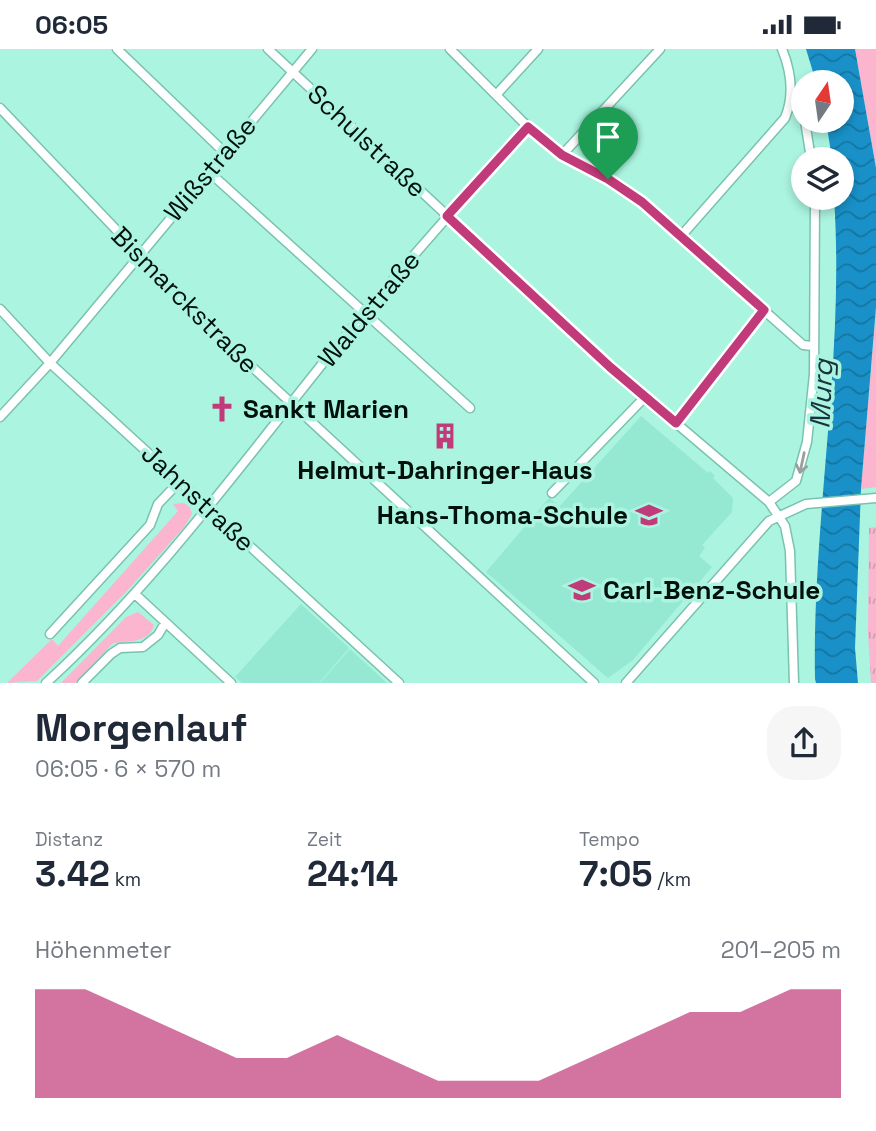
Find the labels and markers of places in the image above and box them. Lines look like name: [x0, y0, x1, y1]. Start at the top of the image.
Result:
pin: [578, 107, 638, 179]
place label: Sankt Marien: [243, 392, 409, 426]
church icon: Sankt Marien: [207, 394, 237, 424]
building icon: Helmut-Dahringer-Haus: [430, 421, 460, 451]
place label: Helmut-Dahringer-Haus: [297, 453, 593, 487]
place label: Hans-Thoma-Schule: [377, 498, 628, 532]
school or university icon: Hans-Thoma-Schule: [634, 500, 664, 530]
place label: Carl-Benz-Schule: [603, 573, 820, 607]
school or university icon: Carl-Benz-Schule: [567, 575, 597, 605]

